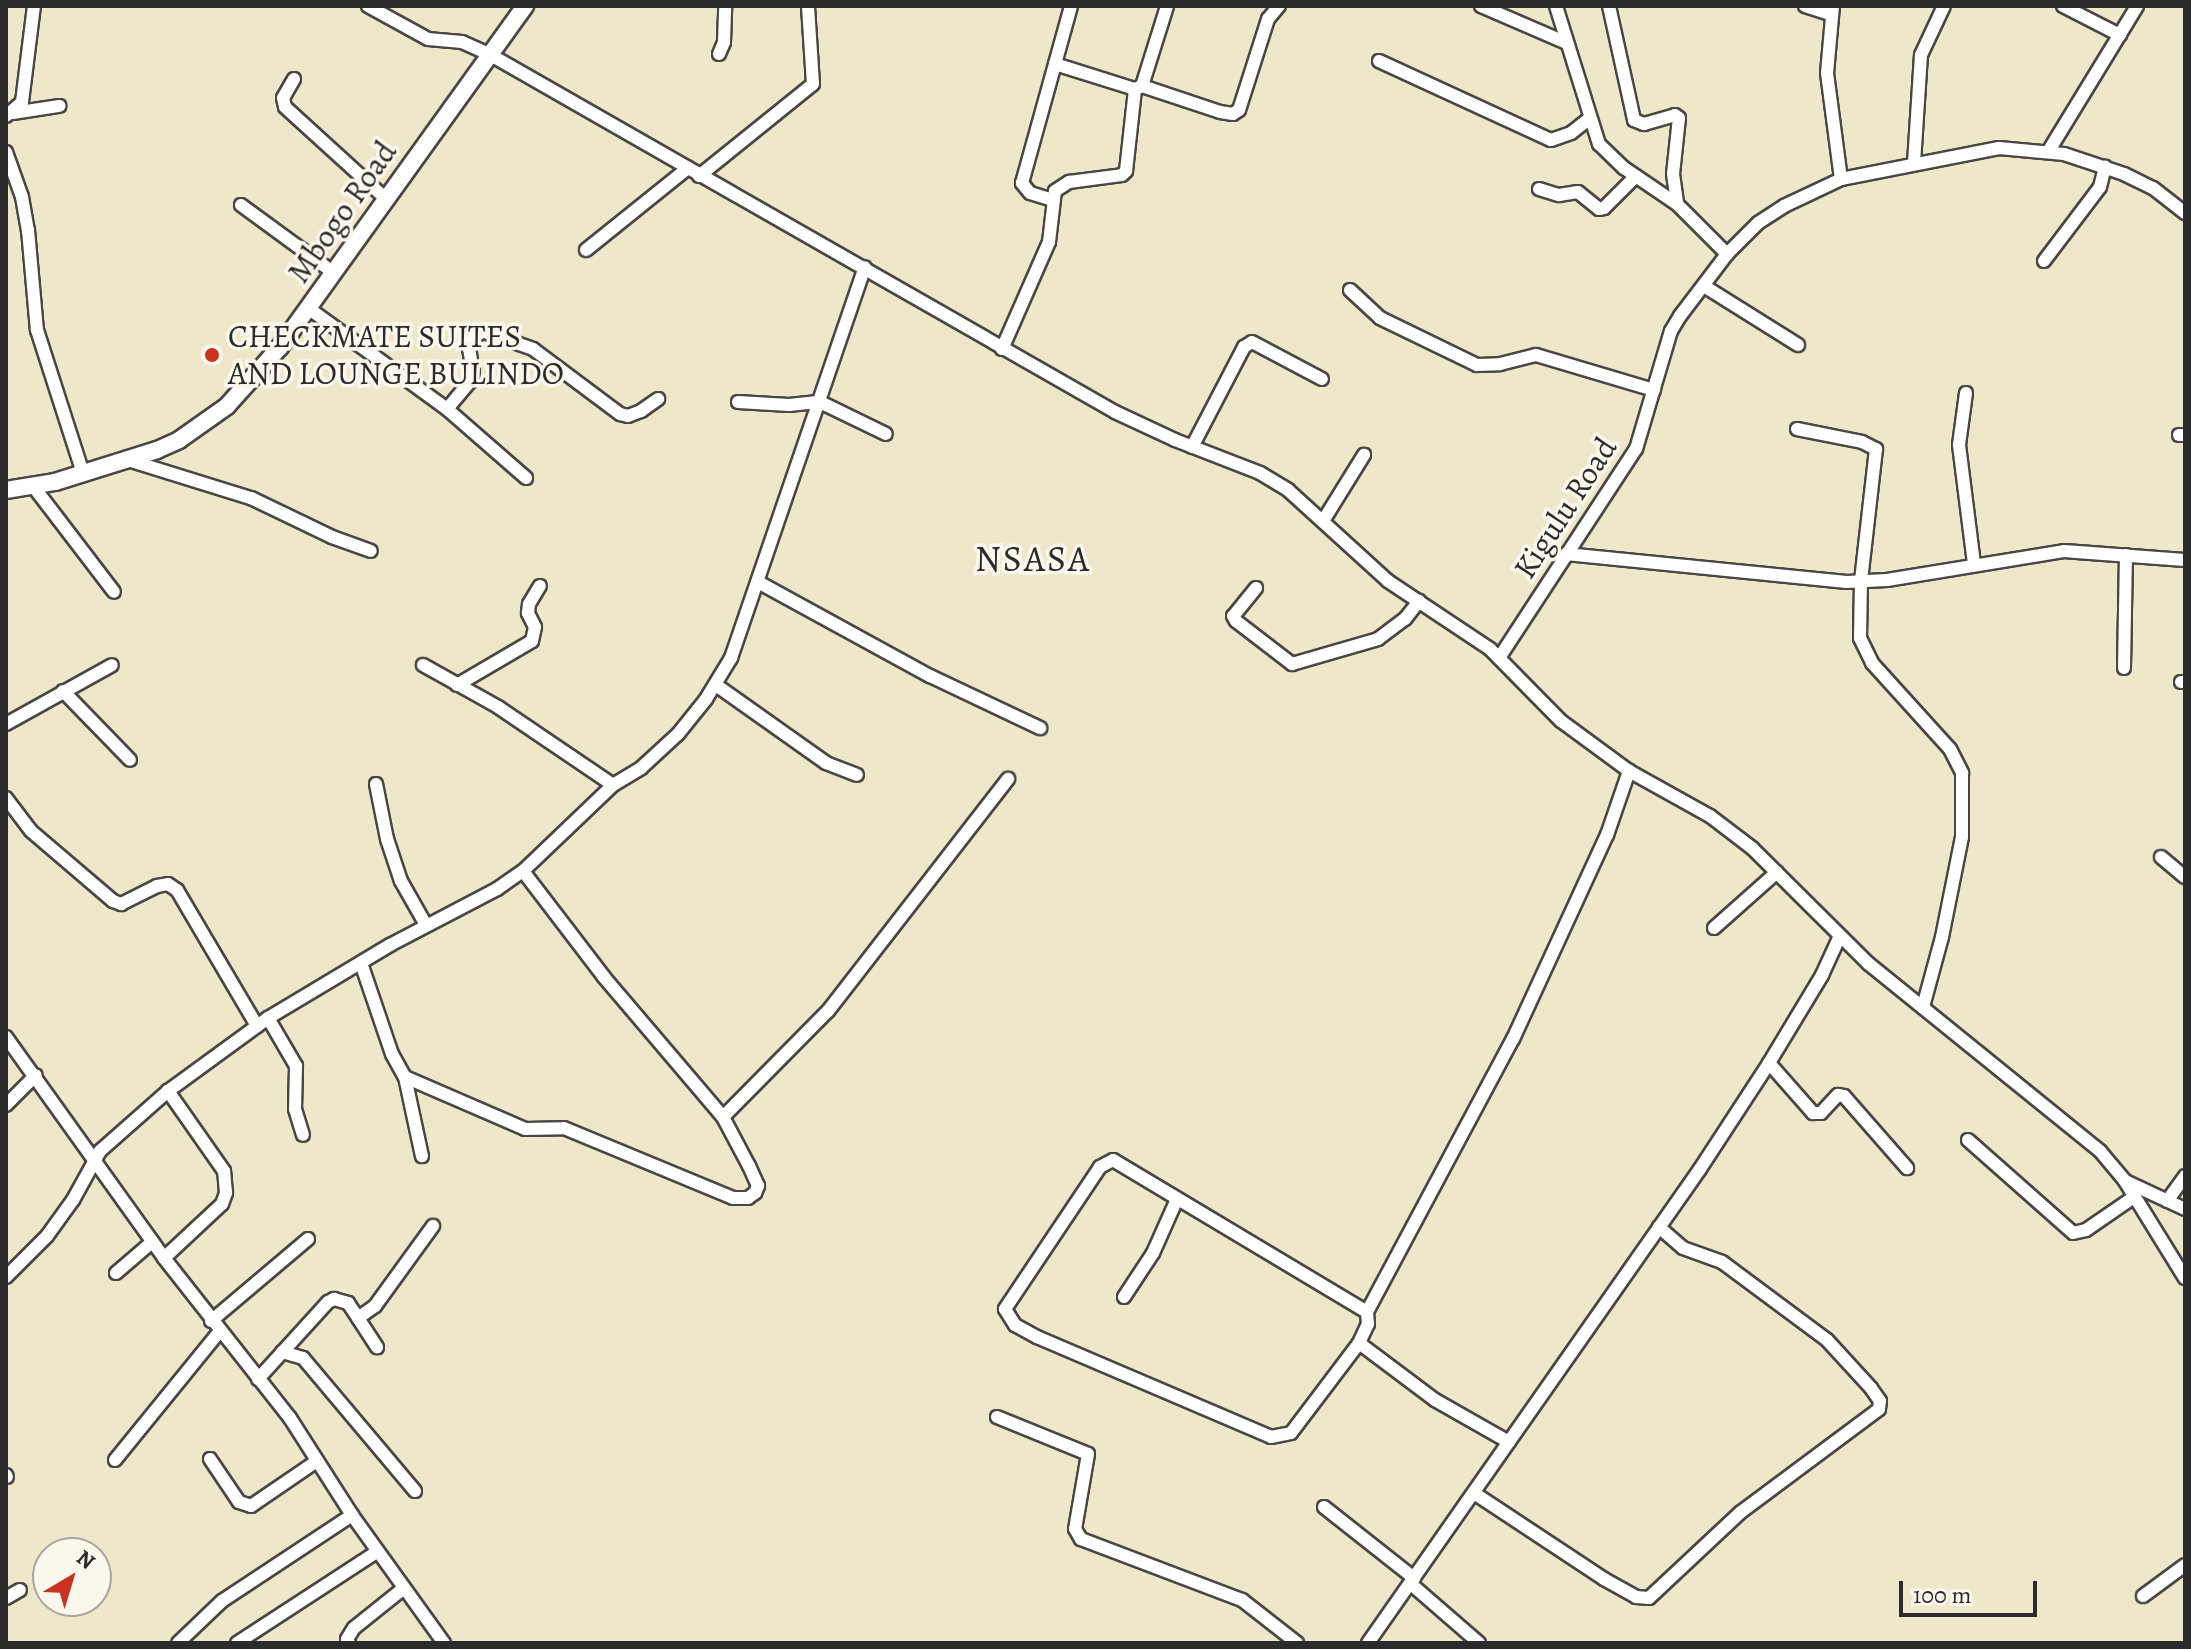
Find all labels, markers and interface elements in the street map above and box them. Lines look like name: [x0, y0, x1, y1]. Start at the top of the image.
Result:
street label: Mbogo Road: [279, 134, 405, 290]
place label: CHECKMATE SUITES AND LOUNGE BULINDO: [228, 318, 564, 393]
marker: CHECKMATE SUITES AND LOUNGE BULINDO: [203, 346, 221, 364]
street label: Kigulu Road: [1505, 430, 1625, 586]
district label: NSASA: [975, 537, 1091, 581]
north arrow: [32, 1537, 112, 1617]
text: N: [70, 1543, 101, 1576]
scale bar: [1903, 1565, 2041, 1615]
text: 100 m: [1913, 1579, 1972, 1611]

